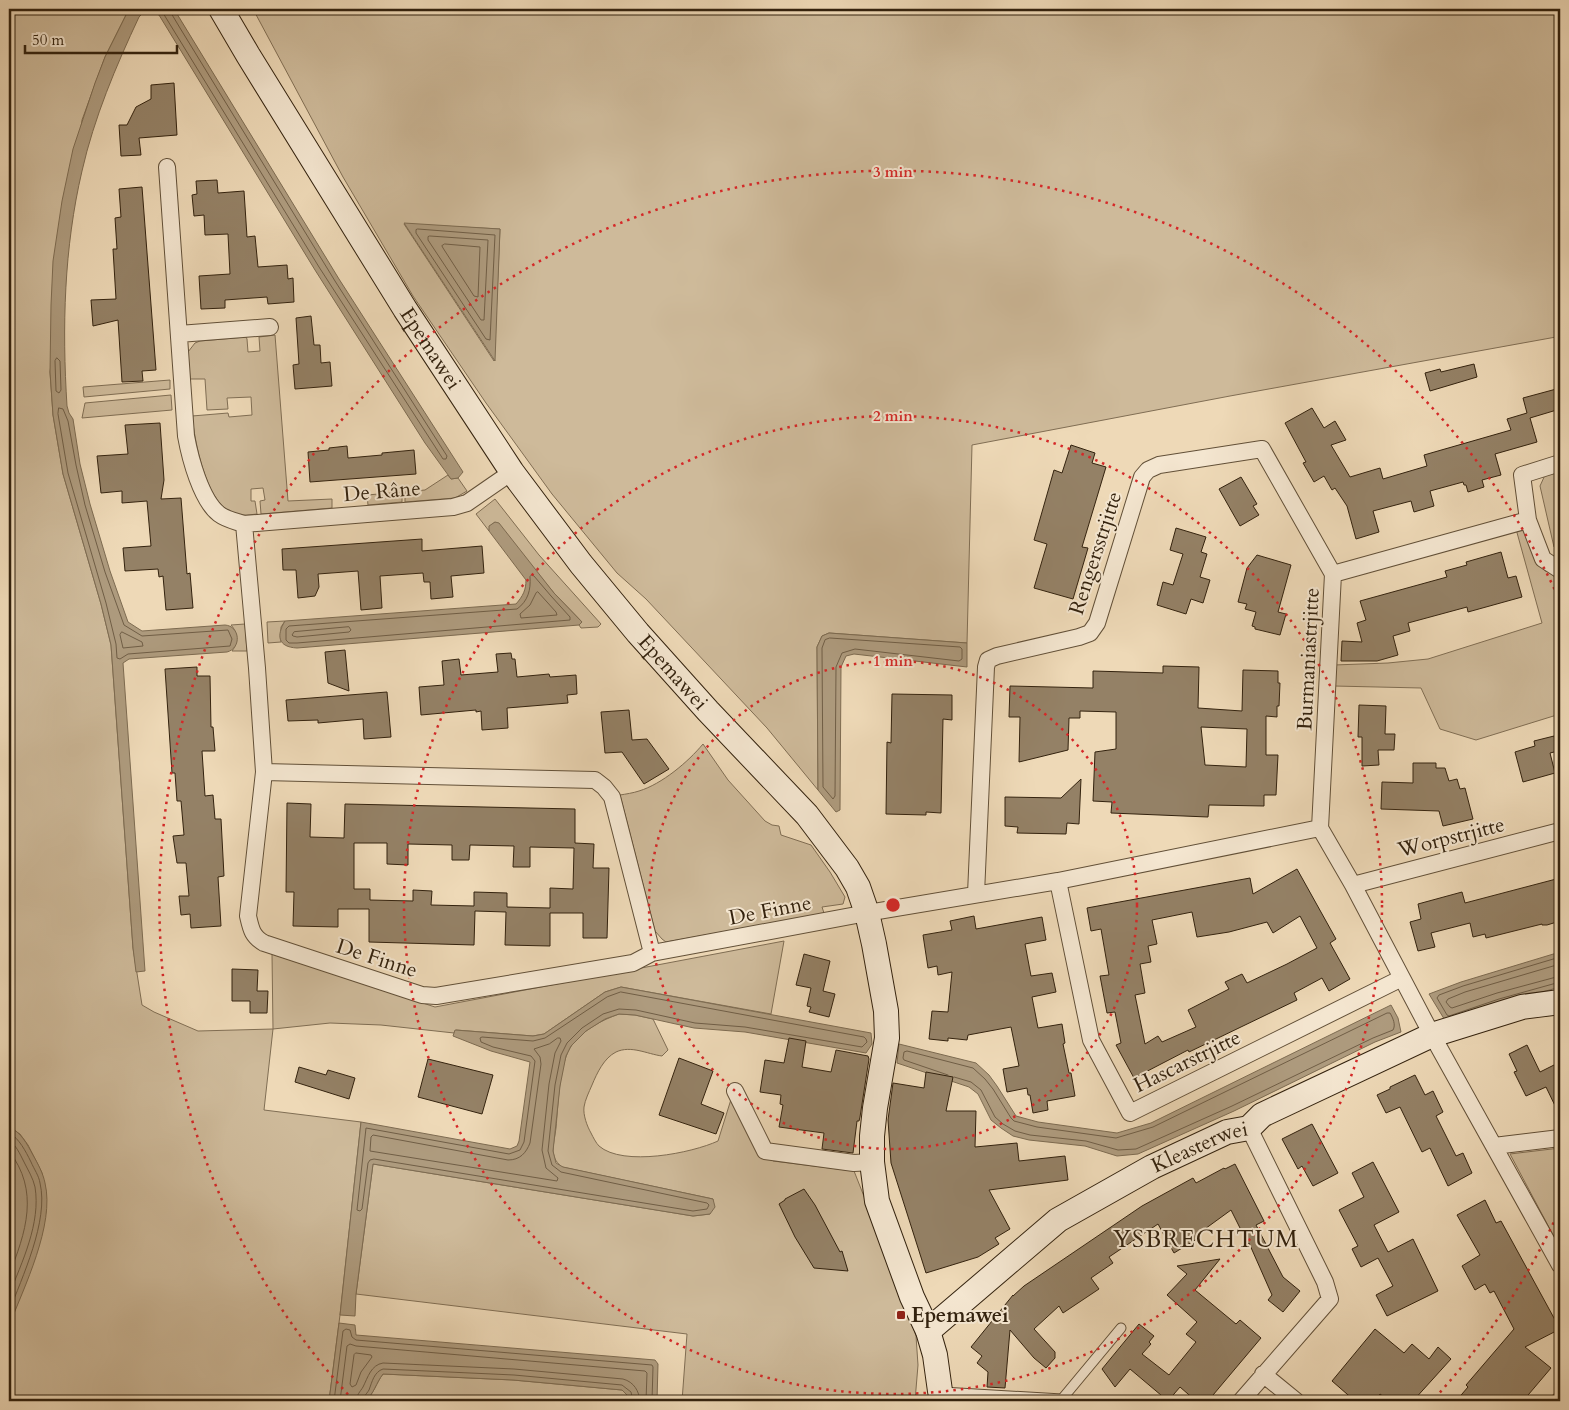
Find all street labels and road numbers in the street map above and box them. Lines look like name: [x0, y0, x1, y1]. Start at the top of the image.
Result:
street label: Epemawei: [393, 302, 468, 395]
street label: De Râne: [342, 474, 422, 509]
street label: Rengersstrjitte: [1062, 488, 1129, 618]
street label: Burmaniastrjitte: [1290, 587, 1327, 731]
street label: Epemawei: [631, 628, 715, 717]
street label: Worpstrjitte: [1394, 810, 1508, 865]
street label: De Finne: [726, 888, 814, 933]
street label: De Finne: [333, 932, 421, 985]
street label: Hascarstrjitte: [1129, 1023, 1246, 1100]
street label: Kleasterwei: [1147, 1114, 1250, 1180]

